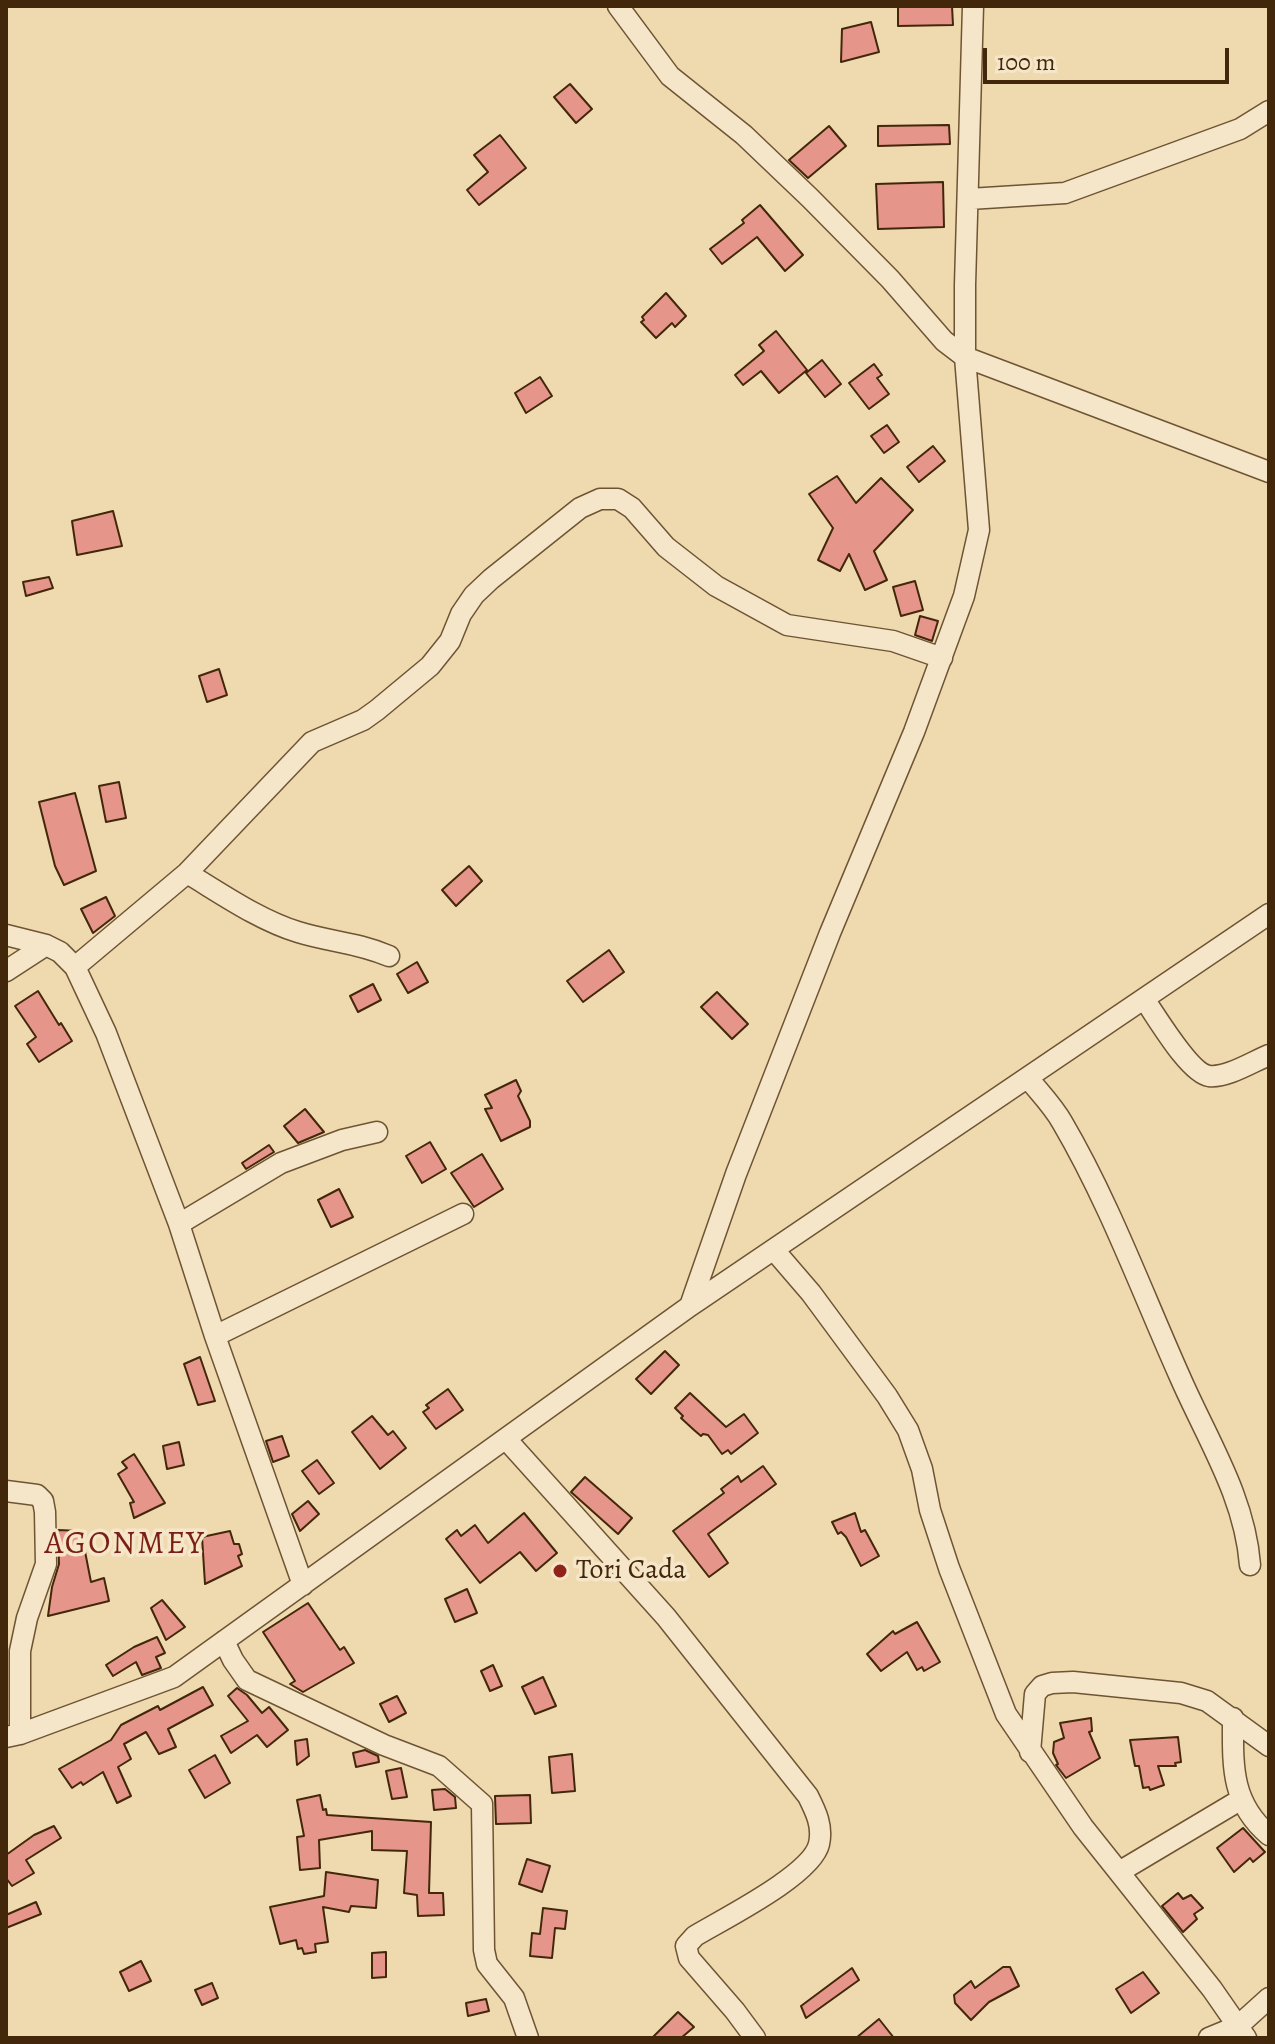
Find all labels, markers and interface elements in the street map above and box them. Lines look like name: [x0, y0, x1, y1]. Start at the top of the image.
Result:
scale bar: [987, 32, 1233, 82]
text: 100 m: [997, 46, 1056, 78]
district label: AGONMEY: [44, 1526, 206, 1564]
place label: Tori Cada: [576, 1554, 686, 1588]
marker: Tori Cada: [551, 1562, 569, 1580]

